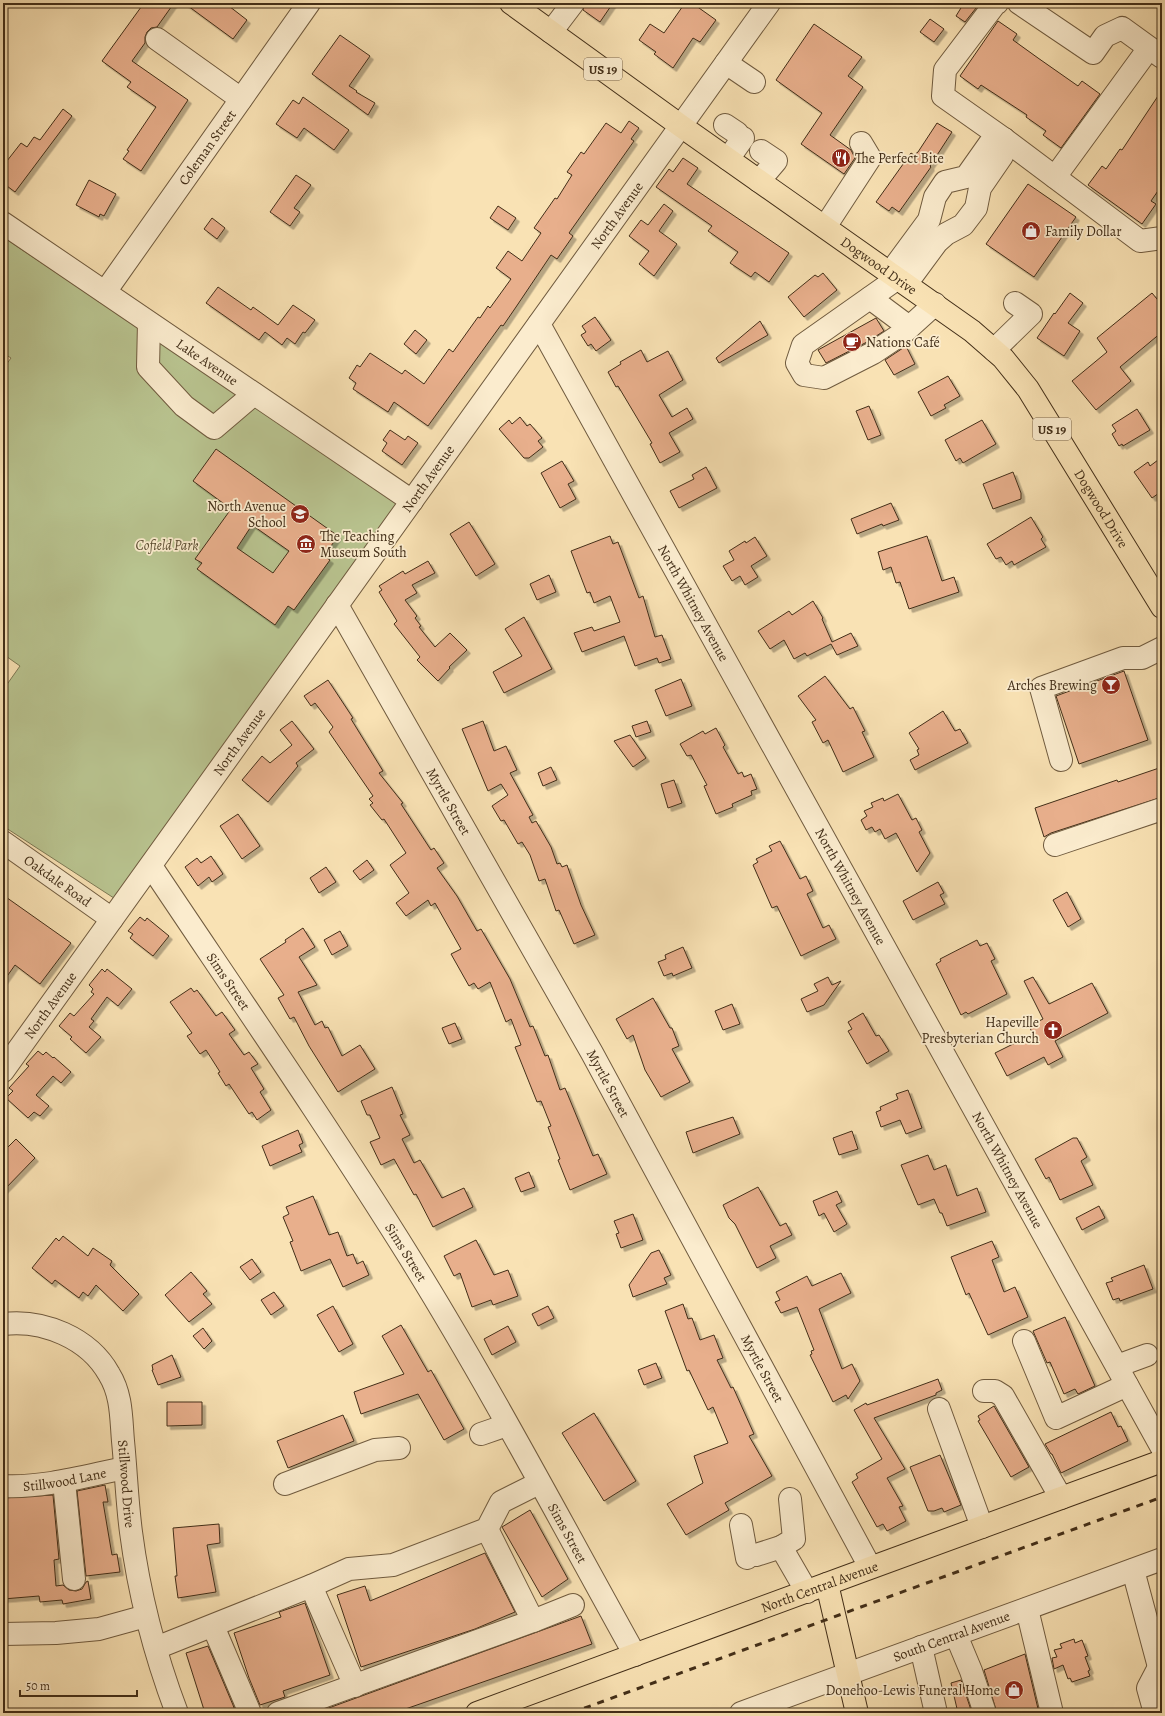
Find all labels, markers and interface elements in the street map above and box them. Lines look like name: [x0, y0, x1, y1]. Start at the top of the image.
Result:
road number: US 19: [584, 58, 622, 80]
street label: Coleman Street: [174, 106, 241, 189]
restaurant icon: The Perfect Bite: [830, 147, 852, 169]
place label: The Perfect Bite: [855, 149, 944, 168]
street label: North Avenue: [586, 178, 648, 253]
shop icon: Family Dollar: [1020, 220, 1042, 242]
place label: Family Dollar: [1045, 222, 1122, 241]
street label: Dogwood Drive: [837, 232, 921, 299]
cafe icon: Nations Café: [841, 331, 863, 353]
place label: Nations Café: [866, 333, 940, 352]
street label: Lake Avenue: [172, 334, 242, 390]
road number: US 19: [1033, 418, 1071, 440]
street label: North Avenue: [398, 441, 459, 516]
street label: Dogwood Drive: [1070, 466, 1132, 552]
place label: North Avenue School: [207, 497, 287, 532]
school or university icon: North Avenue School: [289, 503, 311, 525]
place label: The Teaching Museum South: [320, 527, 407, 562]
museum icon: The Teaching Museum South: [295, 533, 317, 555]
park label: Cofield Park: [136, 536, 198, 555]
street label: North Whitney Avenue: [653, 541, 733, 665]
bar icon: Arches Brewing: [1100, 674, 1122, 696]
place label: Arches Brewing: [1007, 676, 1097, 695]
street label: North Avenue: [209, 705, 270, 780]
street label: Myrtle Street: [422, 764, 475, 839]
street label: North Whitney Avenue: [810, 825, 890, 948]
street label: Oakdale Road: [20, 851, 95, 912]
street label: Sims Street: [202, 949, 255, 1014]
street label: North Avenue: [20, 968, 81, 1043]
place label: Hapeville Presbyterian Church: [922, 1013, 1040, 1048]
church icon: Hapeville Presbyterian Church: [1042, 1019, 1064, 1041]
street label: Myrtle Street: [582, 1046, 634, 1121]
street label: North Whitney Avenue: [967, 1108, 1047, 1232]
street label: Sims Street: [380, 1220, 432, 1286]
street label: Myrtle Street: [736, 1331, 788, 1406]
street label: Stillwood Drive: [113, 1439, 139, 1529]
street label: Stillwood Lane: [22, 1463, 108, 1496]
street label: Sims Street: [543, 1500, 592, 1567]
street label: North Central Avenue: [758, 1557, 881, 1617]
street label: South Central Avenue: [890, 1606, 1013, 1667]
scale bar: [20, 1672, 137, 1698]
text: 50 m: [26, 1678, 50, 1694]
shop icon: Donehoo-Lewis Funeral Home: [1003, 1679, 1025, 1701]
place label: Donehoo-Lewis Funeral Home: [826, 1681, 1000, 1700]

